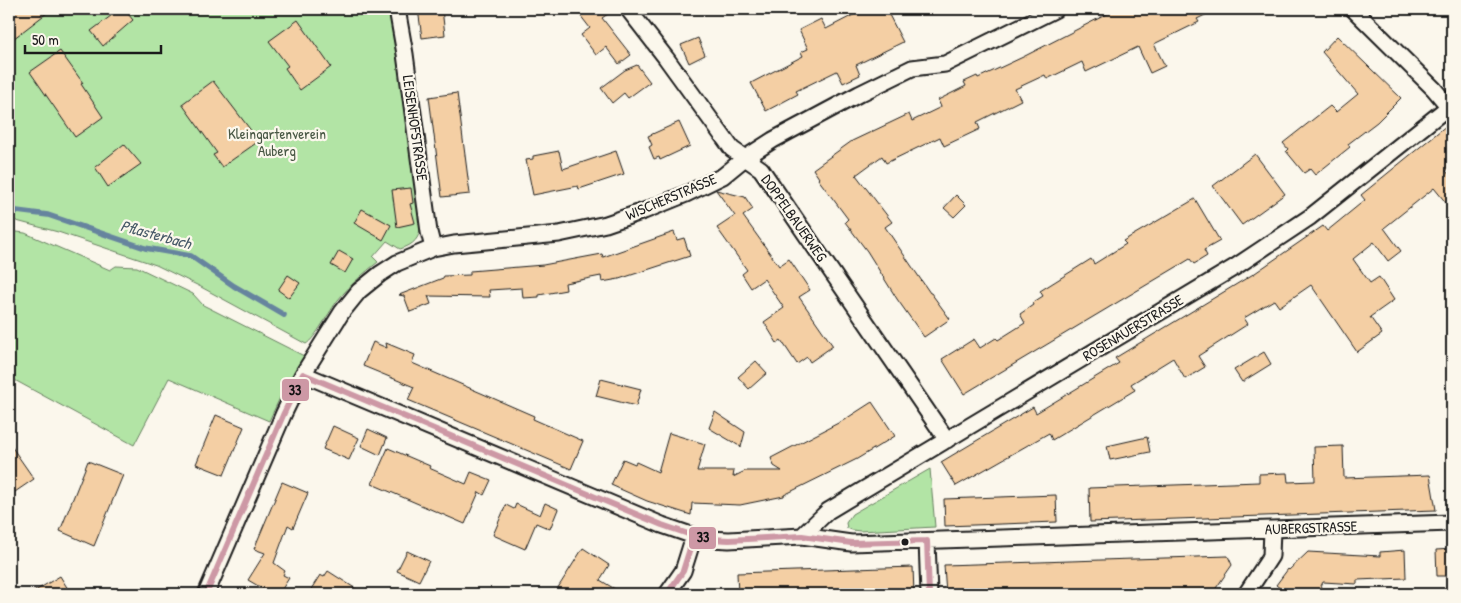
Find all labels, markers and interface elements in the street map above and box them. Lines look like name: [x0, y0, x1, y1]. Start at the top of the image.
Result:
scale bar: [25, 22, 161, 54]
text: 50 m: [32, 29, 59, 50]
street label: LEISENHOFSTRASSE: [398, 74, 433, 183]
park label: Kleingartenverein Auberg: [228, 123, 326, 161]
street label: WISCHERSTRASSE: [622, 168, 720, 225]
street label: DOPPELBAUERWEG: [757, 170, 833, 266]
water label: Pflasterbach: [118, 214, 195, 254]
street label: ROSENAUERSTRASSE: [1078, 289, 1187, 366]
line badge: 33: [281, 378, 310, 402]
text: 33: [289, 380, 302, 399]
street label: AUBERGSTRASSE: [1265, 515, 1358, 540]
line badge: 33: [688, 526, 717, 550]
text: 33: [697, 527, 710, 546]
unlabelled marker: [900, 537, 910, 547]

